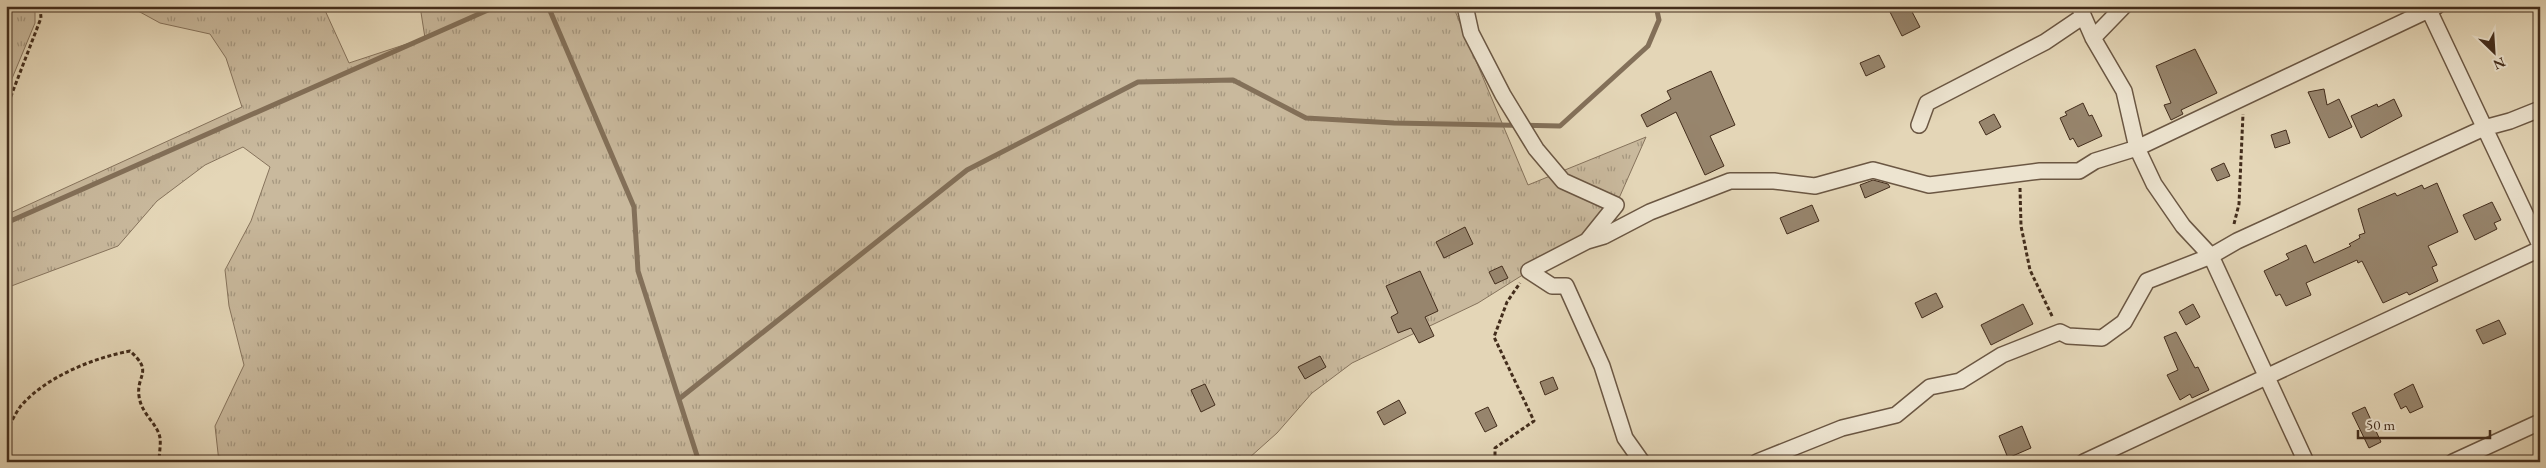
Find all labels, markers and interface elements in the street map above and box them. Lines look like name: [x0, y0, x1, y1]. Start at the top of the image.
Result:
north arrow: [2468, 28, 2518, 78]
text: N: [2490, 53, 2508, 75]
scale bar: [2358, 408, 2491, 440]
text: 50 m: [2366, 415, 2395, 434]

